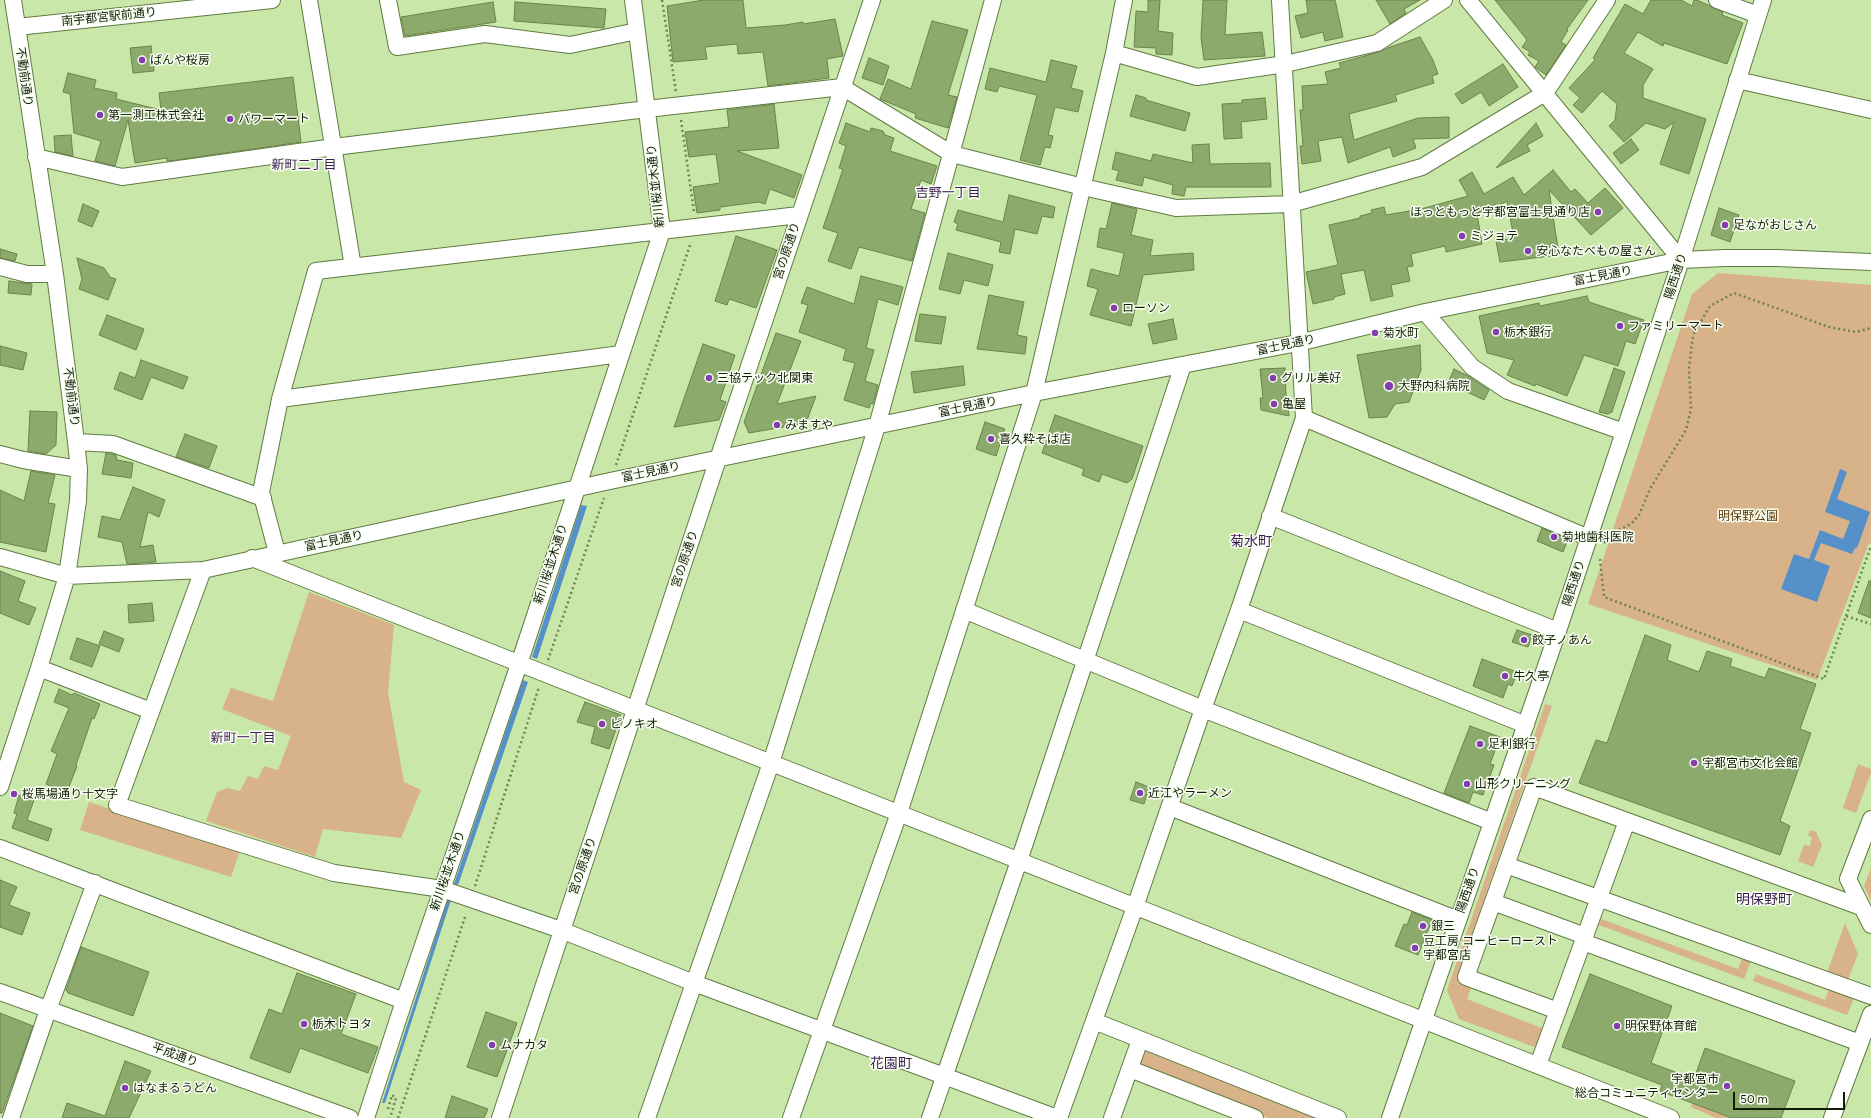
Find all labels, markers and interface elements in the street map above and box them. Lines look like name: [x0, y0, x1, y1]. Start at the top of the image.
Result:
street label: 南宇都宮駅前通り: [61, 5, 157, 29]
street label: 不動前通り: [13, 46, 35, 108]
place label: ぱんや桜房: [150, 53, 210, 67]
marker: ぱんや桜房: [137, 55, 147, 65]
place label: 第一測工株式会社: [108, 108, 204, 122]
marker: 第一測工株式会社: [95, 110, 105, 120]
place label: パワーマート: [238, 112, 310, 126]
marker: パワーマート: [225, 114, 235, 124]
street label: 新川桜並木通り: [644, 143, 668, 229]
district label: 新町二丁目: [272, 157, 336, 173]
district label: 吉野一丁目: [916, 185, 980, 201]
place label: ほっともっと宇都宮富士見通り店: [1410, 205, 1590, 219]
marker: ほっともっと宇都宮富士見通り店: [1593, 207, 1603, 217]
place label: 足ながおじさん: [1733, 218, 1817, 232]
street label: 宮の原通り: [771, 220, 803, 282]
marker: 足ながおじさん: [1720, 220, 1730, 230]
place label: ミジョテ: [1470, 229, 1518, 243]
marker: ミジョテ: [1457, 231, 1467, 241]
place label: 安心なたべもの屋さん: [1536, 244, 1656, 258]
marker: 安心なたべもの屋さん: [1523, 246, 1533, 256]
street label: 陽西通り: [1662, 251, 1690, 301]
street label: 富士見通り: [1572, 263, 1634, 289]
place label: ローソン: [1122, 301, 1170, 315]
marker: ローソン: [1109, 303, 1119, 313]
place label: ファミリーマート: [1628, 319, 1724, 333]
marker: ファミリーマート: [1615, 321, 1625, 331]
place label: 栃木銀行: [1504, 325, 1552, 339]
place label: 菊水町: [1383, 326, 1419, 340]
marker: 栃木銀行: [1491, 327, 1501, 337]
marker: 菊水町: [1370, 328, 1380, 338]
street label: 富士見通り: [1255, 332, 1317, 358]
street label: 不動前通り: [60, 366, 82, 428]
place label: 三協テック北関東: [717, 371, 813, 385]
place label: グリル美好: [1281, 371, 1341, 385]
marker: 三協テック北関東: [704, 373, 714, 383]
marker: グリル美好: [1268, 373, 1278, 383]
place label: 大野内科病院: [1398, 379, 1470, 393]
marker: 大野内科病院: [1383, 380, 1395, 392]
street label: 富士見通り: [937, 394, 999, 420]
place label: 亀屋: [1282, 397, 1306, 411]
marker: 亀屋: [1269, 399, 1279, 409]
place label: みますや: [785, 418, 833, 432]
marker: みますや: [772, 420, 782, 430]
place label: 喜久粋そば店: [999, 432, 1071, 446]
marker: 喜久粋そば店: [986, 434, 996, 444]
street label: 富士見通り: [620, 459, 682, 485]
park label: 明保野公園: [1718, 509, 1778, 523]
street label: 新川桜並木通り: [531, 522, 571, 606]
street label: 富士見通り: [303, 528, 365, 554]
street label: 宮の原通り: [669, 528, 701, 590]
place label: 菊地歯科医院: [1562, 530, 1634, 544]
marker: 菊地歯科医院: [1549, 532, 1559, 542]
district label: 菊水町: [1230, 534, 1272, 550]
street label: 陽西通り: [1560, 558, 1588, 608]
place label: 餃子ノあん: [1532, 633, 1592, 647]
marker: 餃子ノあん: [1519, 635, 1529, 645]
place label: 牛久亭: [1513, 669, 1549, 683]
marker: 牛久亭: [1500, 671, 1510, 681]
place label: ピノキオ: [610, 717, 658, 731]
marker: ピノキオ: [597, 719, 607, 729]
district label: 新町一丁目: [211, 730, 275, 746]
place label: 足利銀行: [1488, 737, 1536, 751]
marker: 足利銀行: [1475, 739, 1485, 749]
place label: 宇都宮市文化会館: [1702, 756, 1798, 770]
marker: 宇都宮市文化会館: [1689, 758, 1699, 768]
place label: 山形クリーニング: [1475, 777, 1571, 791]
marker: 山形クリーニング: [1462, 779, 1472, 789]
place label: 近江やラーメン: [1148, 786, 1232, 800]
place label: 桜馬場通り十文字: [22, 787, 118, 801]
marker: 近江やラーメン: [1135, 788, 1145, 798]
marker: 桜馬場通り十文字: [9, 789, 19, 799]
street label: 新川桜並木通り: [428, 829, 468, 913]
street label: 宮の原通り: [566, 835, 600, 897]
street label: 陽西通り: [1453, 865, 1483, 915]
district label: 明保野町: [1736, 892, 1792, 908]
place label: 銀三: [1431, 919, 1455, 933]
marker: 銀三: [1418, 921, 1428, 931]
place label: 豆工房 コーヒーロースト 宇都宮店: [1423, 934, 1558, 962]
marker: 豆工房 コーヒーロースト 宇都宮店: [1410, 943, 1420, 953]
place label: 栃木トヨタ: [312, 1017, 372, 1031]
marker: 栃木トヨタ: [299, 1019, 309, 1029]
place label: 明保野体育館: [1625, 1019, 1697, 1033]
marker: 明保野体育館: [1612, 1021, 1622, 1031]
place label: ムナカタ: [500, 1038, 548, 1052]
street label: 平成通り: [150, 1040, 200, 1070]
marker: ムナカタ: [487, 1040, 497, 1050]
district label: 花園町: [870, 1056, 912, 1072]
place label: 宇都宮市 総合コミュニティセンター: [1575, 1072, 1719, 1100]
place label: はなまるうどん: [133, 1081, 217, 1095]
marker: 宇都宮市 総合コミュニティセンター: [1722, 1081, 1732, 1091]
marker: はなまるうどん: [120, 1083, 130, 1093]
scale bar: [1735, 1084, 1847, 1110]
text: 50 m: [1740, 1092, 1768, 1106]

